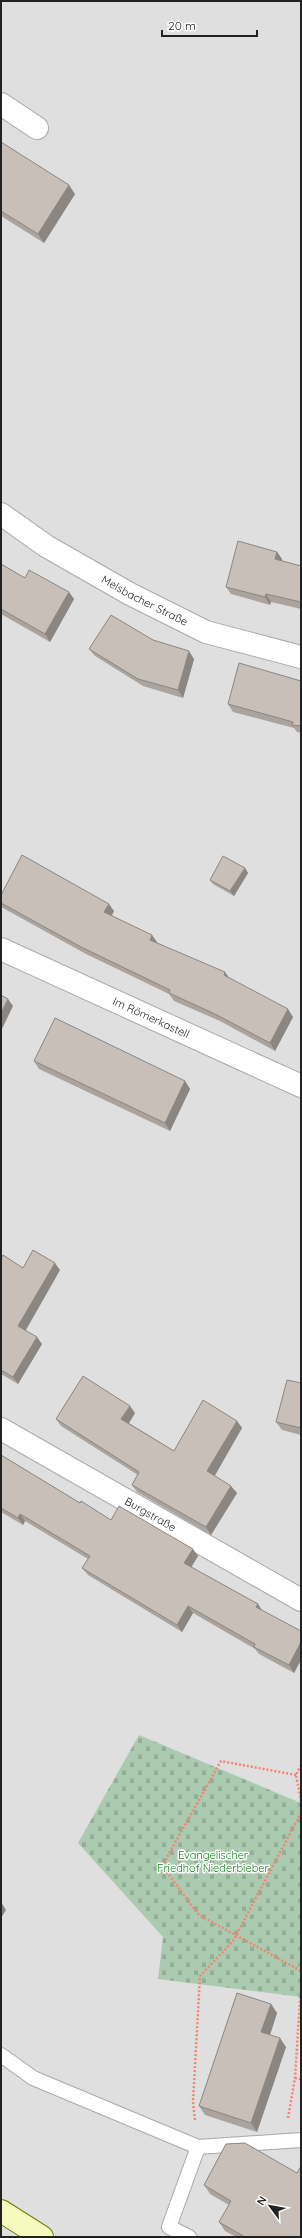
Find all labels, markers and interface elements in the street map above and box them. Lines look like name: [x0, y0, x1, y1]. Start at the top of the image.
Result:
scale bar: [162, 12, 257, 38]
text: 20 m: [168, 18, 196, 33]
street label: Melsbacher Straße: [99, 572, 190, 629]
street label: Im Römerkastell: [110, 994, 192, 1041]
street label: Burgstraße: [122, 1494, 179, 1534]
park label: Evangelischer Friedhof Niederbieber: [157, 1848, 270, 1875]
north arrow: [250, 2186, 290, 2226]
text: N: [253, 2194, 270, 2208]

